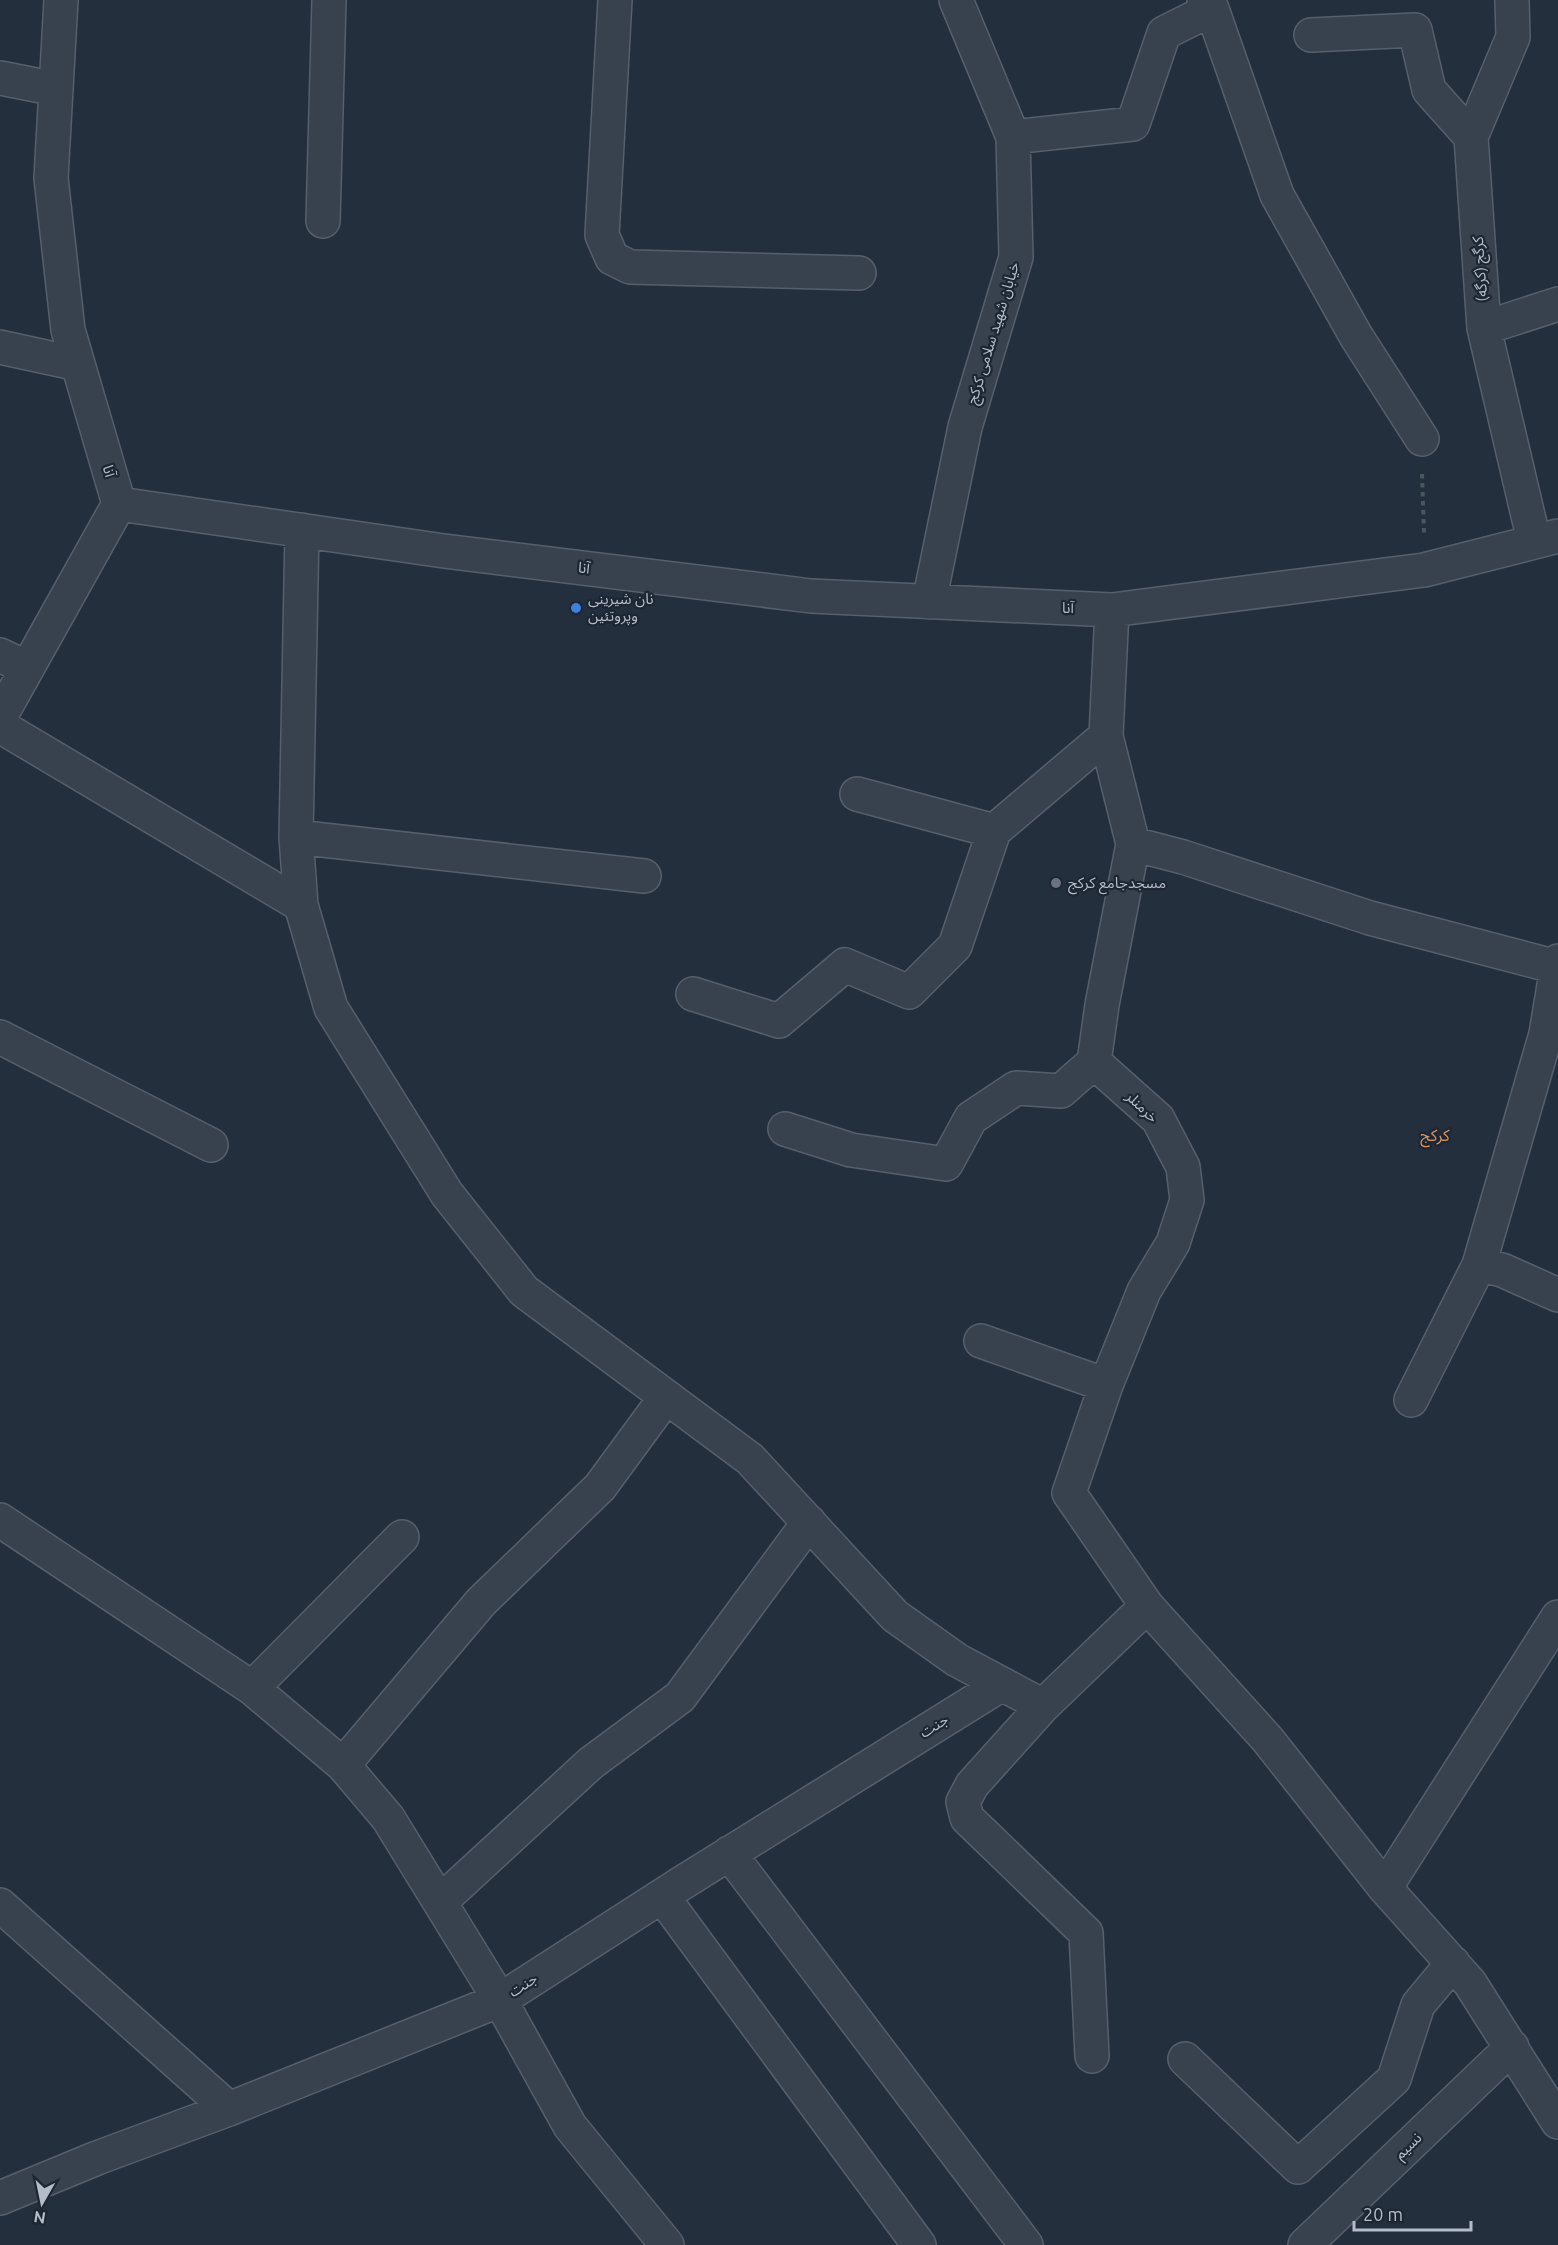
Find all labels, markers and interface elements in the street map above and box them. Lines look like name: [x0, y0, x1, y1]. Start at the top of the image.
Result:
street label: کرگج (کرگه): [1469, 235, 1494, 302]
street label: خیابان شهید سلامی کرکج: [963, 260, 1026, 407]
street label: آنا: [100, 463, 119, 480]
street label: آنا: [577, 558, 592, 577]
place label: نان شیرینی وپروتئین: [588, 590, 654, 626]
street label: آنا: [1062, 599, 1075, 616]
marker: نان شیرینی وپروتئین: [569, 601, 583, 615]
place label: مسجدجامع کرکج: [1068, 874, 1166, 895]
marker: مسجدجامع کرکج: [1049, 876, 1063, 890]
street label: خرمنلر: [1121, 1087, 1162, 1127]
district label: کرکج: [1420, 1126, 1450, 1148]
street label: جنت: [916, 1710, 951, 1741]
street label: جنت: [505, 1969, 540, 2000]
street label: نسیم: [1391, 2129, 1427, 2165]
north arrow: [12, 2173, 72, 2233]
scale bar: [1354, 2194, 1471, 2232]
text: 20 m: [1363, 2204, 1403, 2224]
text: N: [32, 2208, 47, 2228]

